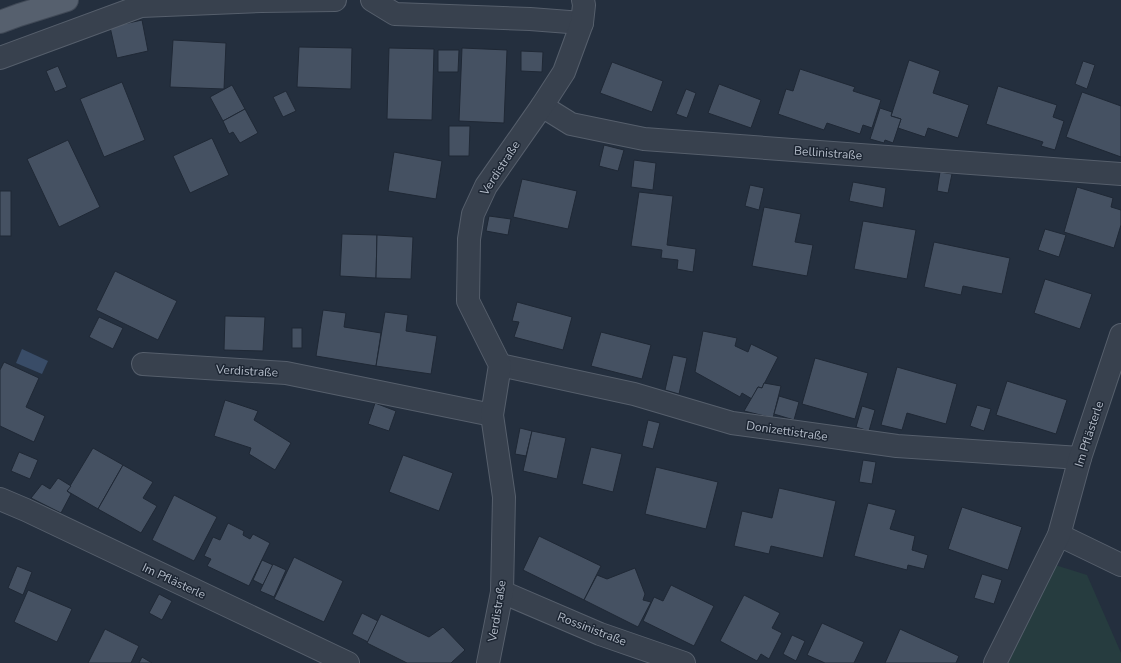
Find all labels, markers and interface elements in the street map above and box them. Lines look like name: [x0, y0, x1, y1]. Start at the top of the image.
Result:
street label: Verdistraße: [476, 138, 524, 199]
street label: Bellinistraße: [793, 143, 863, 163]
street label: Verdistraße: [215, 361, 278, 381]
street label: Im Pflästerle: [1071, 399, 1107, 469]
street label: Donizettistraße: [745, 417, 829, 445]
street label: Im Pflästerle: [140, 559, 208, 603]
street label: Verdistraße: [484, 579, 510, 644]
street label: Rossinistraße: [555, 608, 629, 650]

